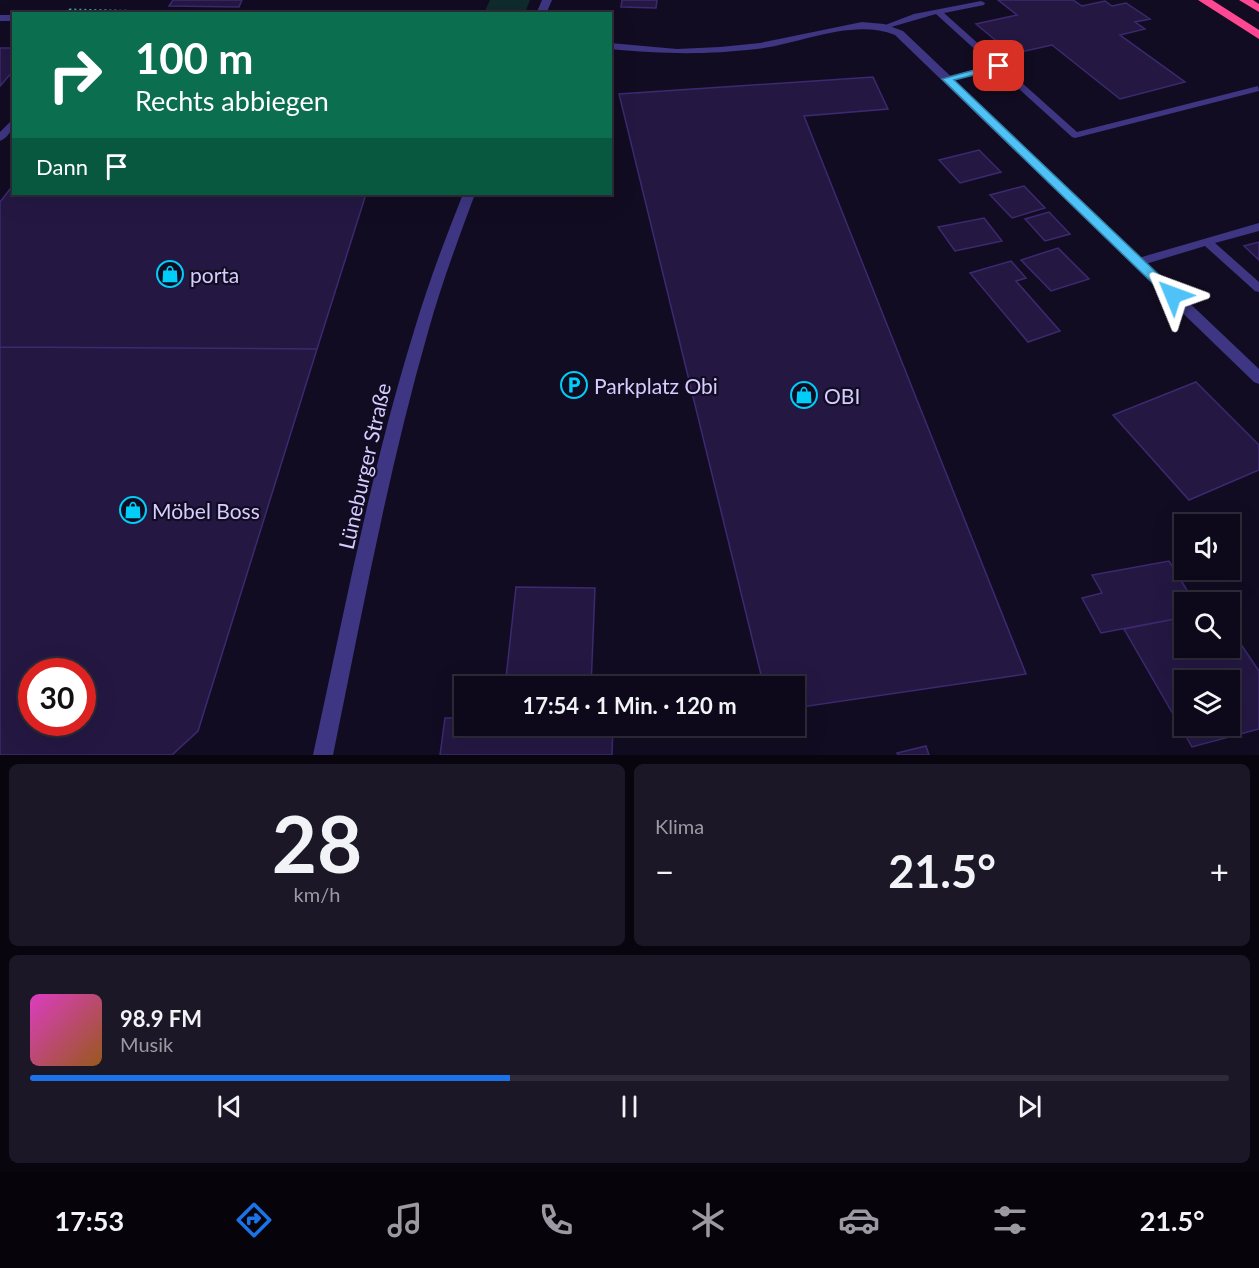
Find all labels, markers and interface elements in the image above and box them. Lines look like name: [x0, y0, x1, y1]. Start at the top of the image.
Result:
text: 100 m: [135, 33, 253, 83]
icon: right: [36, 36, 114, 114]
pin: [973, 40, 1024, 91]
icon: arrive: [982, 49, 1015, 82]
text: Rechts abbiegen: [135, 84, 329, 117]
icon: arrive: [100, 150, 133, 183]
text: Dann: [36, 153, 88, 180]
shop icon: porta: [155, 259, 185, 289]
place label: porta: [190, 262, 239, 287]
position arrow: [1141, 263, 1205, 327]
parking icon: Parkplatz Obi: [559, 370, 589, 400]
place label: Parkplatz Obi: [594, 373, 718, 398]
shop icon: OBI: [789, 380, 819, 410]
street label: Lüneburger Straße: [333, 381, 395, 551]
place label: OBI: [824, 383, 860, 408]
shop icon: Möbel Boss: [118, 495, 148, 525]
place label: Möbel Boss: [152, 498, 260, 523]
map controls: [1174, 514, 1240, 736]
button: sound: [1174, 514, 1240, 580]
button: search: [1174, 592, 1240, 658]
speed limit sign: 30: [18, 658, 96, 736]
button: layers: [1174, 670, 1240, 736]
text: 17:54 · 1 Min. · 120 m: [522, 692, 737, 719]
text: 28: [272, 796, 362, 890]
text: Klima: [655, 814, 704, 838]
text: 21.5°: [888, 844, 996, 898]
text: −: [655, 851, 674, 891]
text: +: [1210, 851, 1229, 891]
text: km/h: [294, 882, 340, 906]
text: 98.9 FM: [120, 1005, 202, 1032]
text: Musik: [120, 1032, 173, 1056]
icon: previous: [213, 1090, 246, 1123]
icon: pause: [613, 1090, 646, 1123]
icon: next: [1013, 1090, 1046, 1123]
icon: directions: [233, 1199, 275, 1241]
icon: music: [384, 1199, 426, 1241]
icon: phone: [535, 1199, 577, 1241]
icon: climate: [687, 1199, 729, 1241]
icon: car: [838, 1199, 880, 1241]
icon: filters: [989, 1199, 1031, 1241]
text: 17:53: [55, 1204, 124, 1237]
text: 21.5°: [1140, 1204, 1204, 1237]

